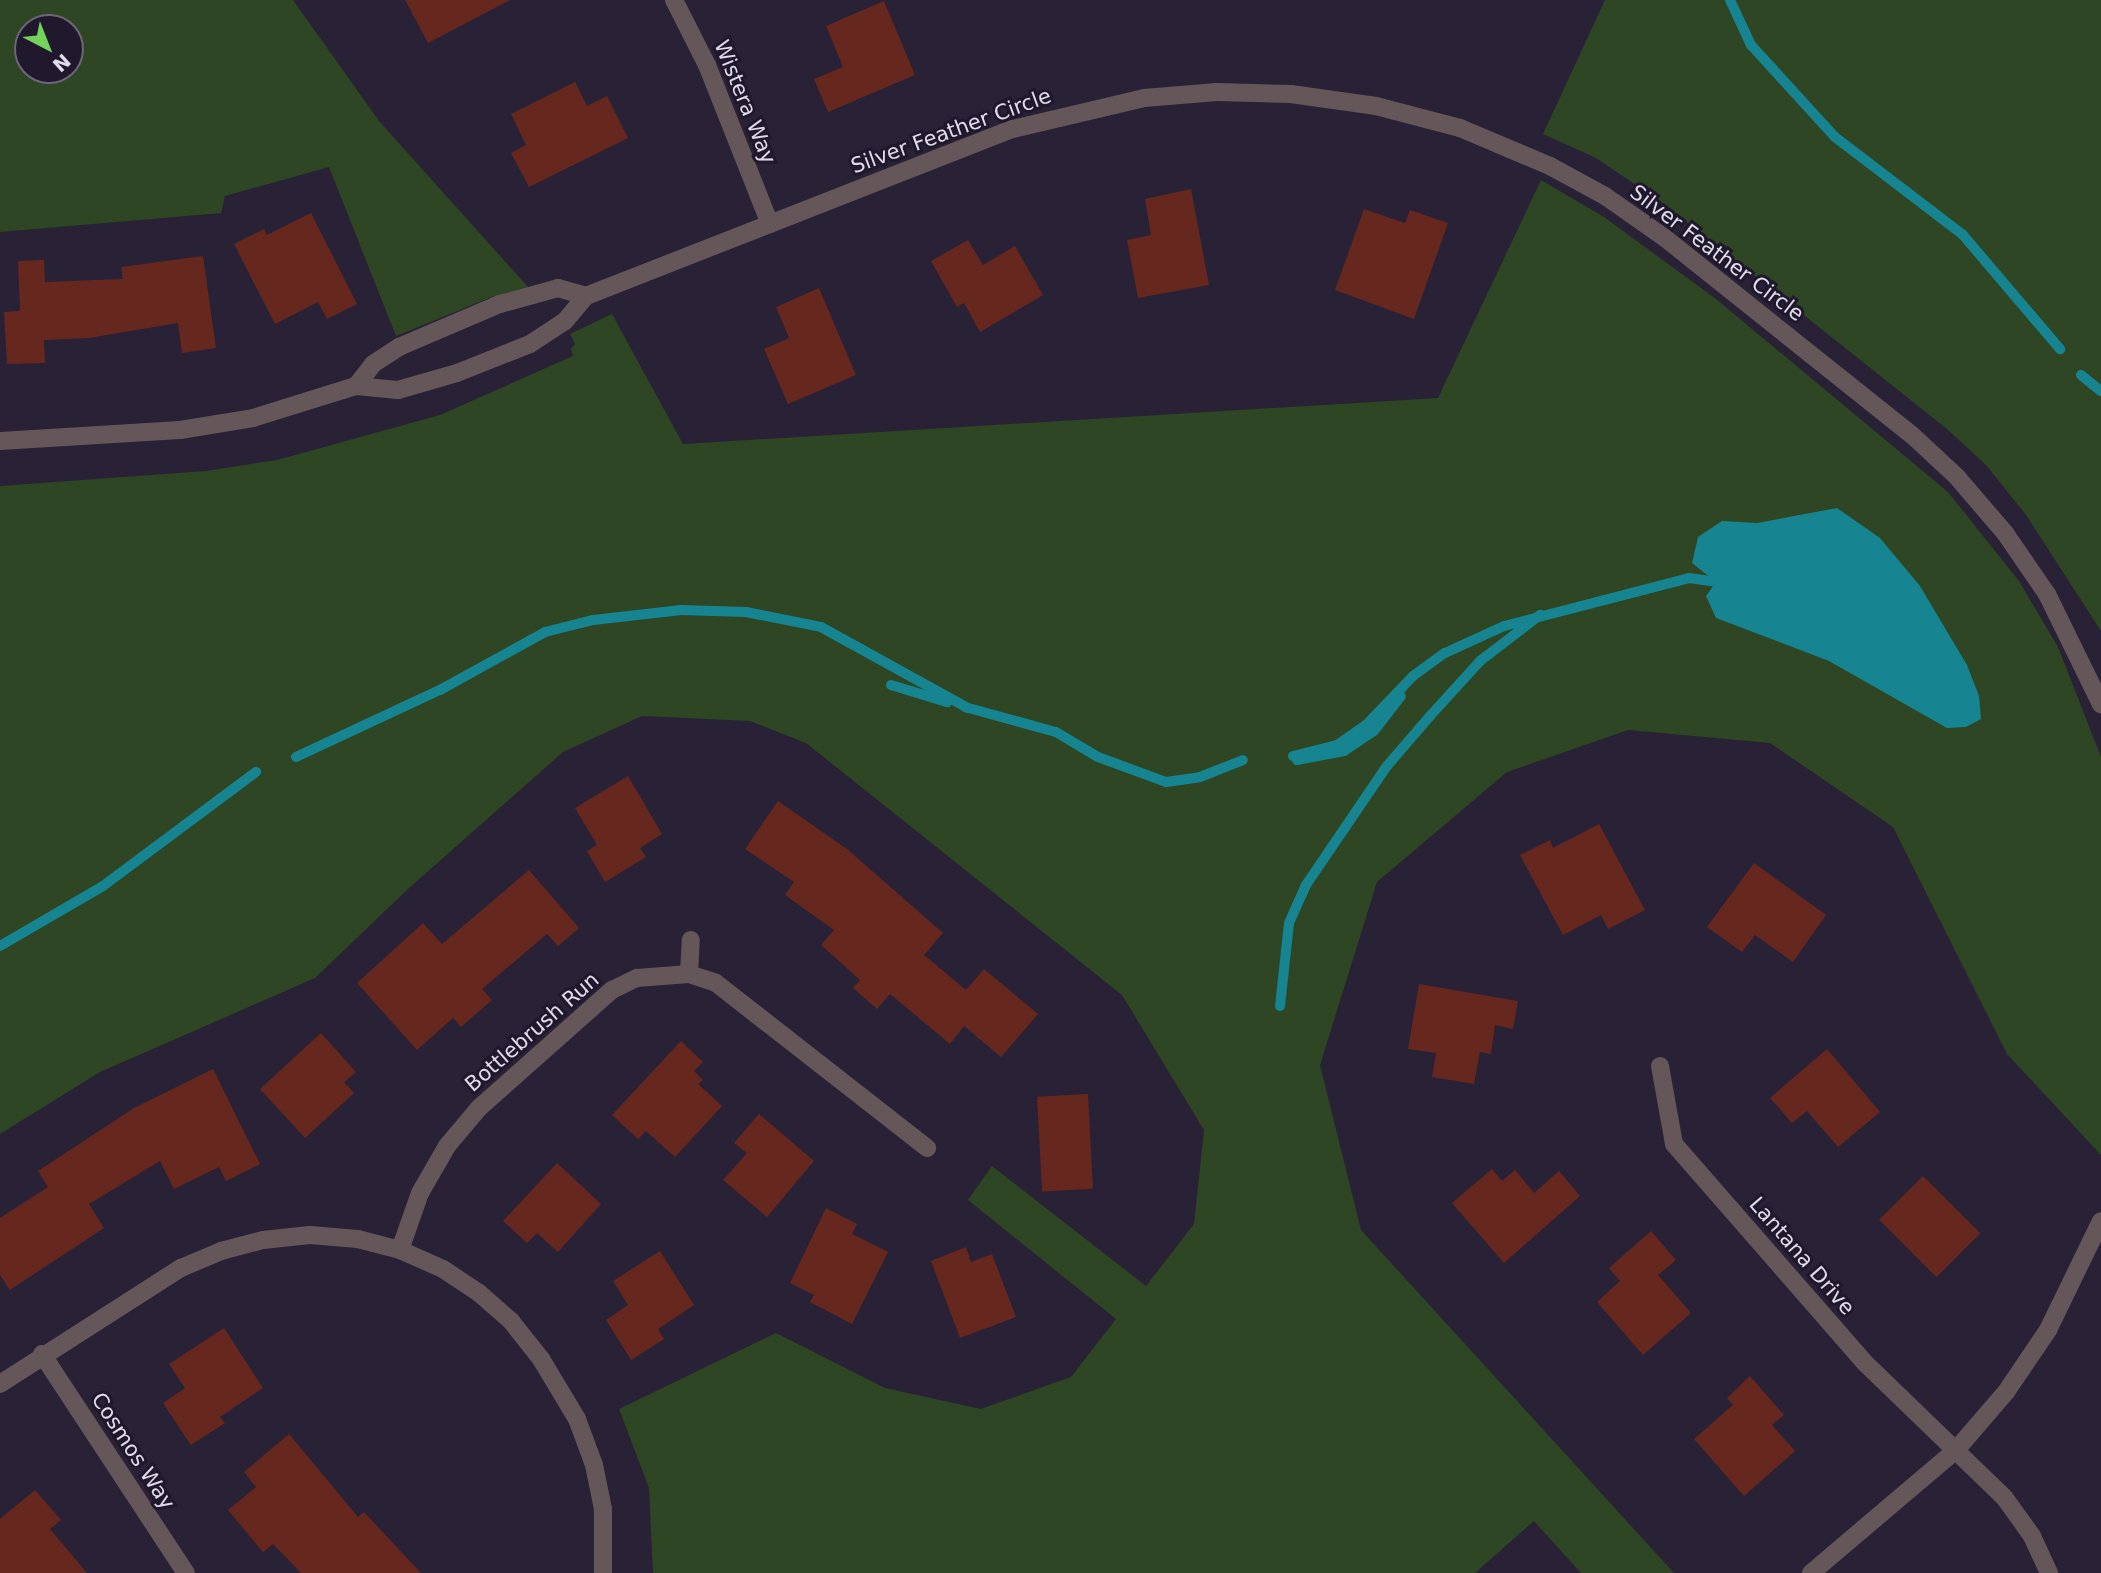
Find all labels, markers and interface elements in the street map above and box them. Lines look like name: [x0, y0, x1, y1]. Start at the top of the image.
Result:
north arrow: [14, 14, 84, 84]
street label: Wistera Way: [709, 36, 781, 168]
text: N: [48, 50, 75, 77]
street label: Silver Feather Circle: [847, 83, 1055, 179]
street label: Silver Feather Circle: [1625, 179, 1809, 327]
street label: Bottlebrush Run: [460, 967, 604, 1097]
street label: Lantana Drive: [1744, 1192, 1860, 1320]
street label: Cosmos Way: [86, 1388, 180, 1514]

